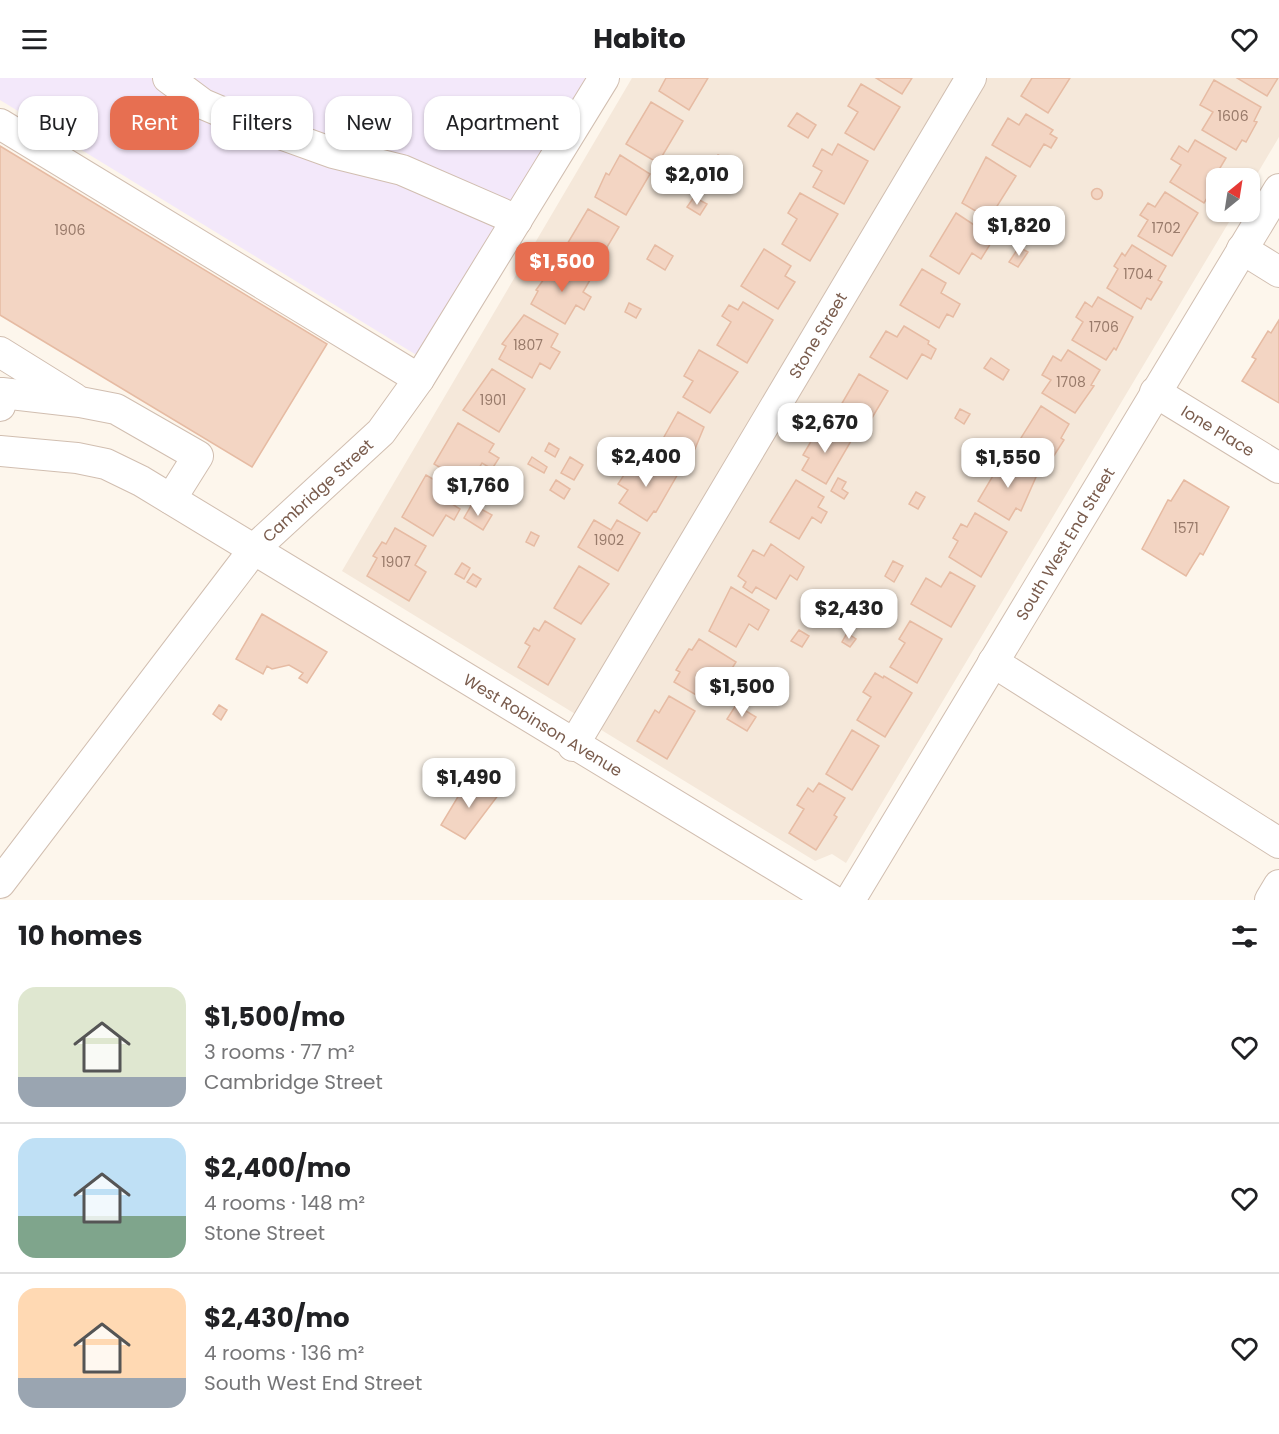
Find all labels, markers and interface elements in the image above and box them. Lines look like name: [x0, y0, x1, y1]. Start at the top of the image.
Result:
text: Habito: [593, 20, 686, 57]
icon: menu: [18, 23, 51, 56]
icon: heart: [1228, 23, 1261, 56]
chip: Buy: [18, 96, 98, 150]
chip: Rent: [110, 96, 199, 150]
chip: Filters: [211, 96, 313, 150]
chip: New: [325, 96, 412, 150]
chip: Apartment: [424, 96, 580, 150]
house number: 1606: [1217, 106, 1249, 126]
pin: $2,010: [648, 155, 746, 206]
text: $2,010: [665, 160, 729, 188]
north arrow: [1206, 168, 1260, 222]
map controls: [1206, 168, 1260, 222]
pin: $1,820: [970, 206, 1068, 257]
text: $1,820: [987, 211, 1051, 239]
house number: 1702: [1152, 218, 1180, 238]
house number: 1906: [55, 220, 86, 240]
pin: $1,500: [513, 242, 611, 293]
text: $1,500: [529, 247, 595, 275]
house number: 1704: [1123, 264, 1153, 284]
street label: Stone Street: [783, 288, 852, 383]
house number: 1706: [1089, 317, 1119, 337]
house number: 1807: [513, 335, 543, 355]
house number: 1708: [1056, 372, 1086, 392]
house number: 1901: [480, 390, 506, 410]
street label: Ione Place: [1177, 399, 1259, 462]
pin: $2,670: [776, 403, 874, 454]
text: $2,670: [792, 408, 858, 436]
street label: Cambridge Street: [257, 433, 378, 547]
pin: $2,400: [597, 437, 695, 488]
pin: $1,550: [959, 438, 1057, 489]
text: $2,400: [611, 442, 681, 470]
text: $1,550: [975, 443, 1041, 471]
street label: South West End Street: [1010, 463, 1120, 625]
pin: $1,760: [429, 466, 527, 517]
text: $1,760: [447, 471, 509, 499]
house number: 1571: [1173, 518, 1199, 538]
house number: 1902: [594, 530, 624, 550]
house number: 1907: [381, 552, 411, 572]
pin: $2,430: [800, 589, 898, 640]
text: $2,430: [815, 594, 884, 622]
pin: $1,500: [693, 667, 791, 718]
street label: West Robinson Avenue: [459, 668, 627, 782]
text: $1,500: [709, 672, 775, 700]
pin: $1,490: [420, 758, 518, 809]
text: $1,490: [436, 763, 502, 791]
text: 10 homes: [18, 918, 142, 954]
icon: filters: [1228, 920, 1261, 953]
text: $1,500/mo: [204, 999, 345, 1035]
icon: home: [66, 1011, 138, 1083]
icon: heart: [1228, 1031, 1261, 1064]
text: 3 rooms · 77 m²: [204, 1038, 355, 1066]
text: Cambridge Street: [204, 1068, 383, 1096]
text: $2,400/mo: [204, 1150, 351, 1186]
icon: home: [66, 1162, 138, 1234]
icon: heart: [1228, 1182, 1261, 1215]
text: 4 rooms · 148 m²: [204, 1189, 365, 1217]
text: Stone Street: [204, 1219, 325, 1247]
text: $2,430/mo: [204, 1300, 350, 1336]
icon: home: [66, 1312, 138, 1384]
icon: heart: [1228, 1332, 1261, 1365]
text: 4 rooms · 136 m²: [204, 1339, 364, 1367]
text: South West End Street: [204, 1369, 422, 1397]

